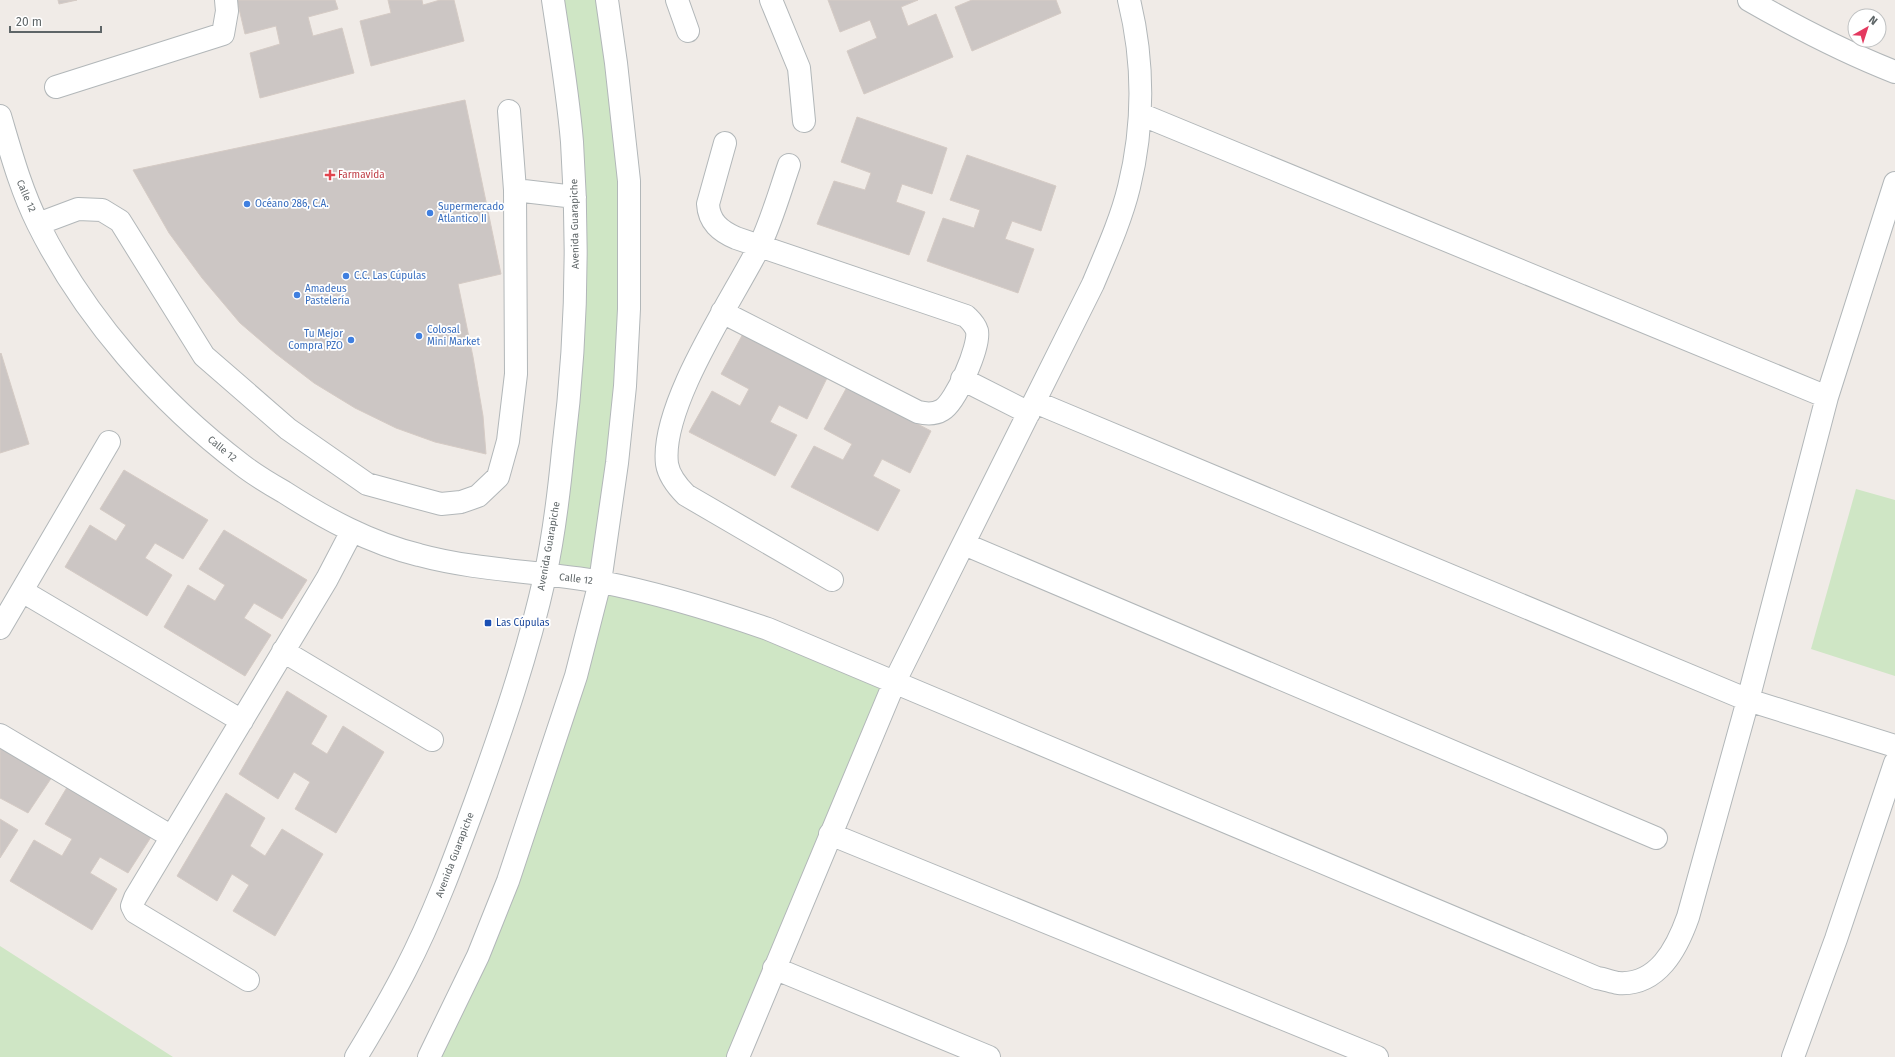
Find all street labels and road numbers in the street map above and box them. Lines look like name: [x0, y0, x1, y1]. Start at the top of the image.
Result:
street label: Calle 12: [14, 178, 38, 214]
street label: Avenida Guarapiche: [568, 179, 582, 269]
street label: Calle 12: [205, 434, 239, 464]
street label: Avenida Guarapiche: [535, 501, 563, 591]
street label: Calle 12: [558, 571, 594, 587]
street label: Avenida Guarapiche: [433, 811, 477, 899]

